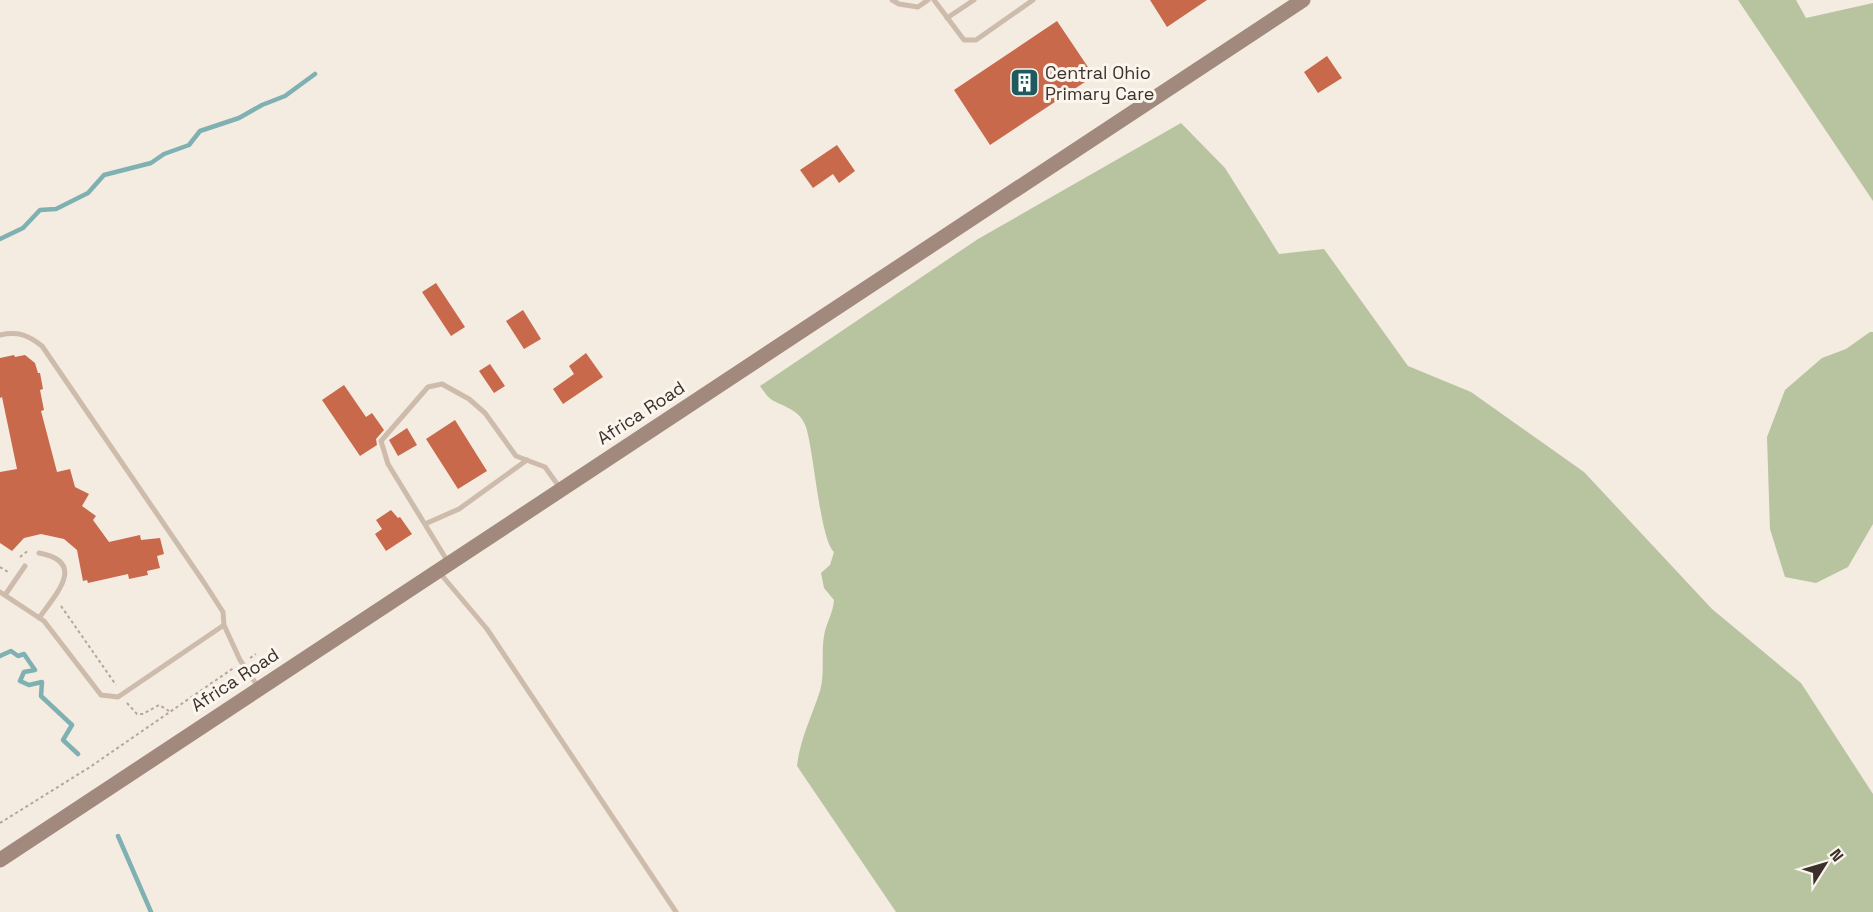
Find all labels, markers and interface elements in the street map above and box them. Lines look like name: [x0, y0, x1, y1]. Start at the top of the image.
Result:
place label: Central Ohio Primary Care: [1045, 61, 1154, 105]
building icon: Central Ohio Primary Care: [1008, 67, 1040, 99]
street label: Africa Road: [592, 376, 689, 449]
street label: Africa Road: [186, 643, 283, 716]
north arrow: [1795, 834, 1855, 894]
text: N: [1825, 845, 1848, 866]

